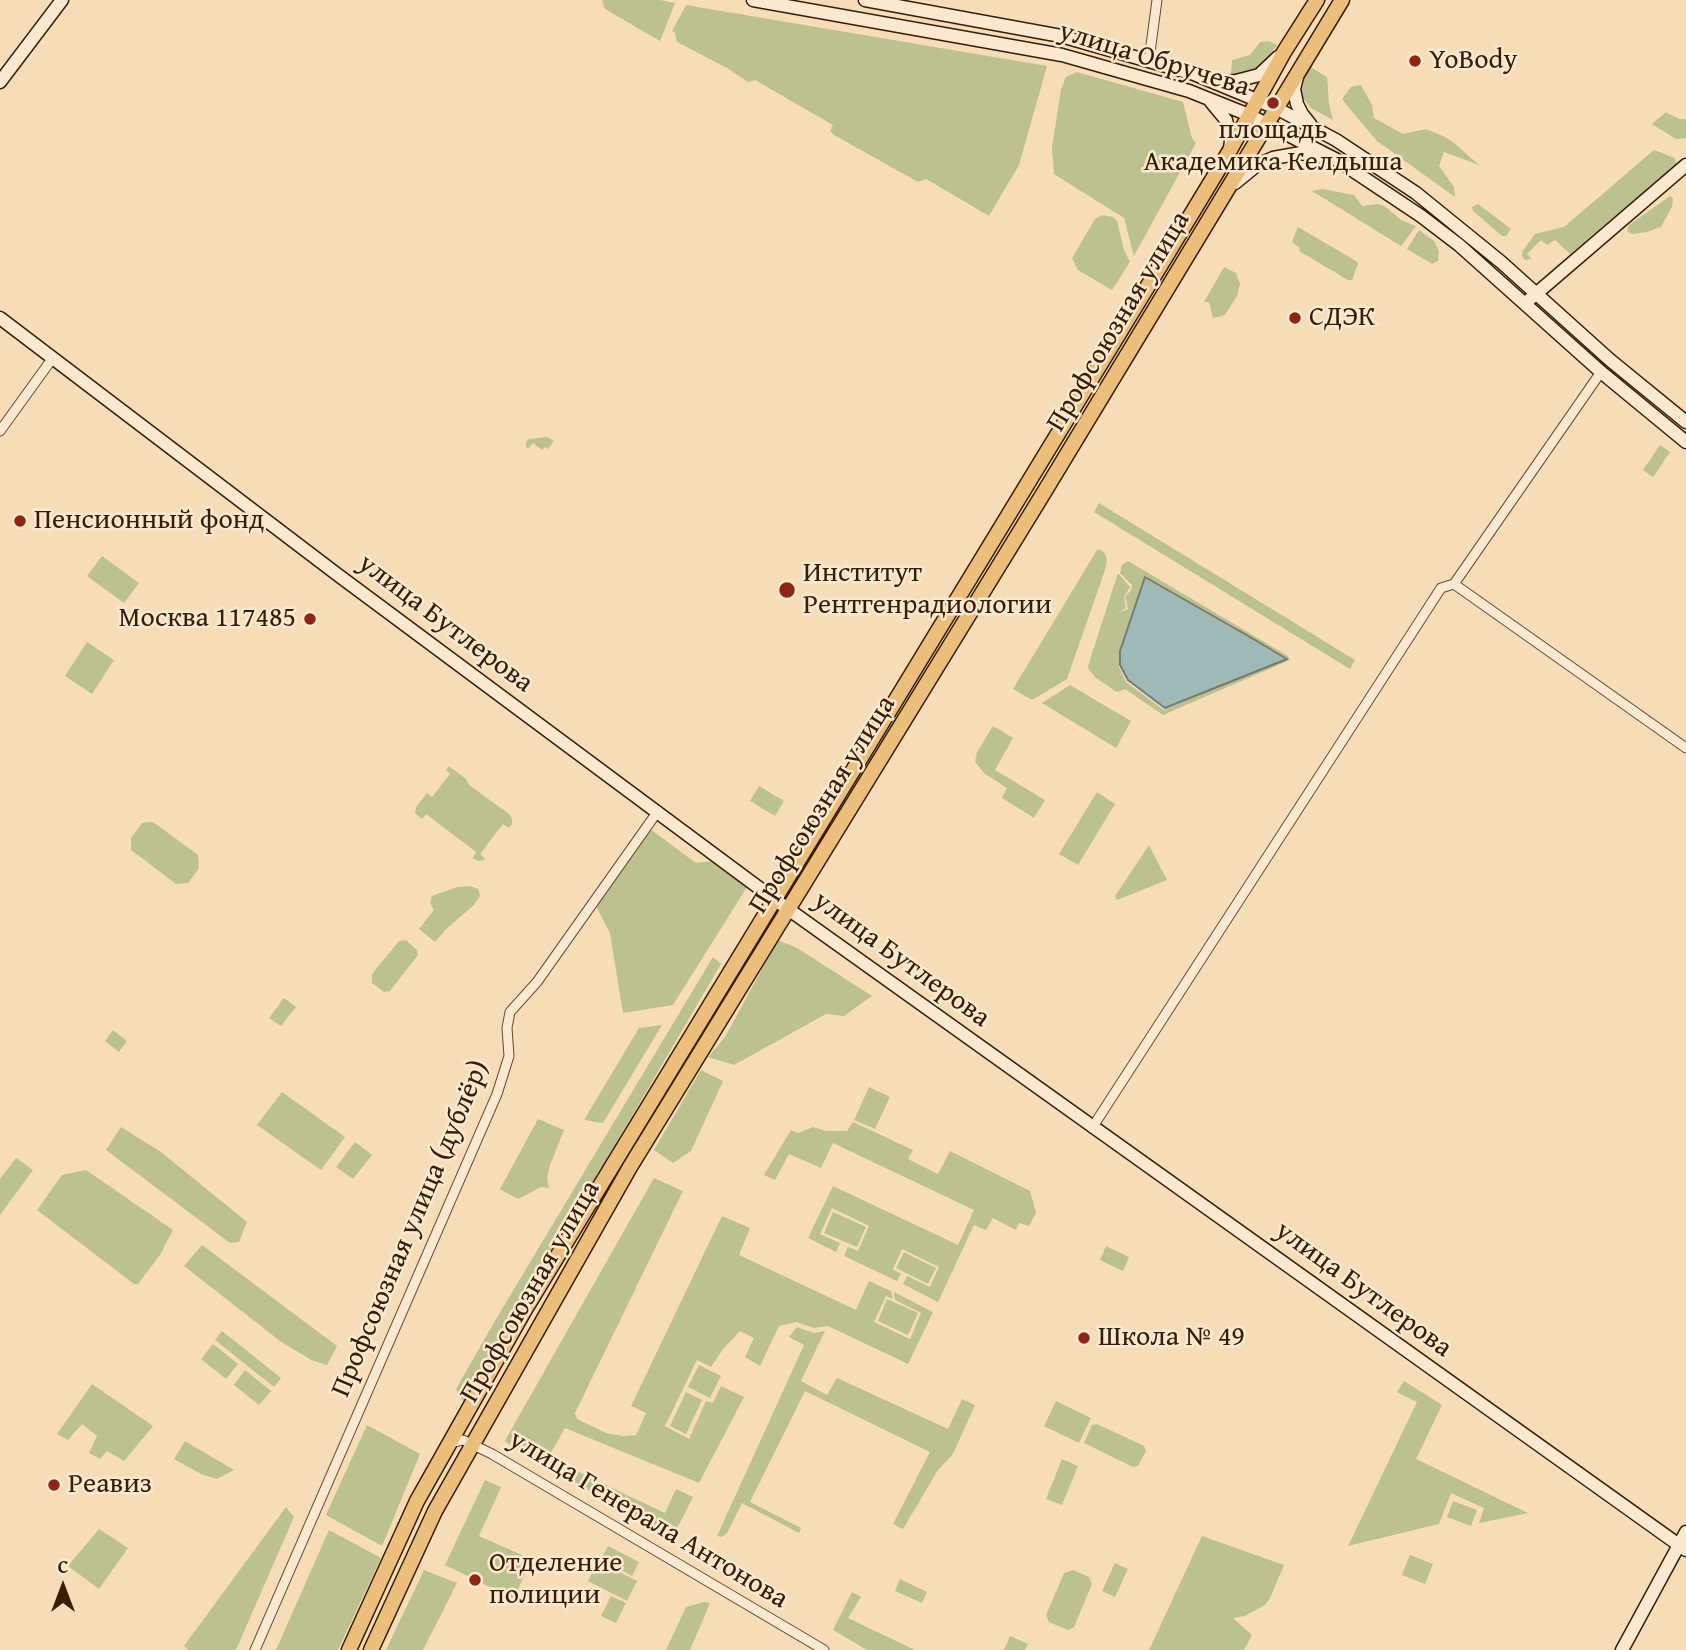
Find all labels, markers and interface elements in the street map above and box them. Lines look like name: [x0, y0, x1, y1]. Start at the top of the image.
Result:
street label: улица Обручева: [1055, 15, 1253, 105]
place label: YoBody: [1429, 44, 1517, 78]
marker: YoBody: [1407, 53, 1423, 69]
marker: площадь Академика Келдыша: [1265, 95, 1281, 111]
place label: площадь Академика Келдыша: [1143, 114, 1403, 180]
street label: Профсоюзная улица: [1040, 206, 1198, 438]
place label: СДЭК: [1309, 301, 1375, 335]
marker: СДЭК: [1287, 310, 1303, 326]
place label: Пенсионный фонд: [34, 504, 264, 538]
marker: Пенсионный фонд: [12, 513, 28, 529]
street label: улица Бутлерова: [351, 547, 539, 701]
place label: Институт Рентгенрадиологии: [803, 557, 1052, 623]
marker: Институт Рентгенрадиологии: [777, 580, 797, 600]
place label: Москва 117485: [119, 602, 296, 636]
marker: Москва 117485: [302, 611, 318, 627]
street label: Профсоюзная улица: [742, 690, 904, 920]
street label: улица Бутлерова: [806, 885, 996, 1035]
street label: Профсоюзная улица (дублёр): [325, 1056, 497, 1402]
street label: Профсоюзная улица: [454, 1175, 608, 1409]
street label: улица Бутлерова: [1268, 1215, 1458, 1365]
place label: Школа № 49: [1098, 1321, 1245, 1355]
marker: Школа № 49: [1076, 1330, 1092, 1346]
street label: улица Генерала Антонова: [502, 1423, 794, 1617]
place label: Реавиз: [68, 1468, 152, 1502]
marker: Реавиз: [46, 1477, 62, 1493]
place label: Отделение полиции: [489, 1547, 622, 1613]
north arrow: [28, 1552, 98, 1622]
text: С: [58, 1552, 68, 1580]
marker: Отделение полиции: [467, 1572, 483, 1588]

